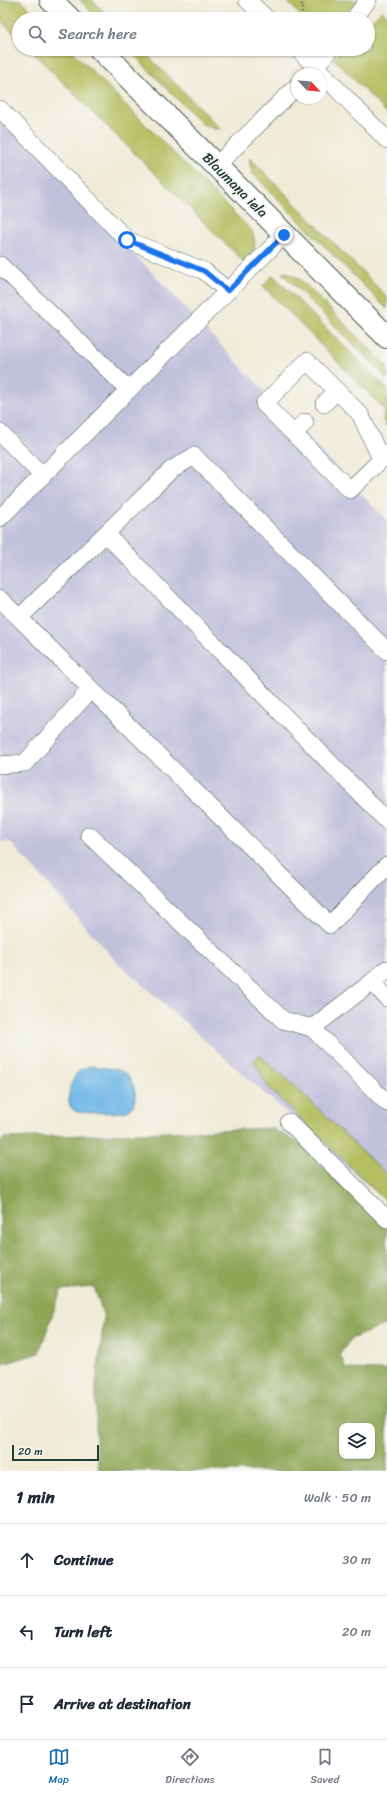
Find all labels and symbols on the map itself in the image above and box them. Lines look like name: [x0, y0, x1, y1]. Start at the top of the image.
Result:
north arrow: [291, 68, 327, 104]
street label: Blaumaņa iela: [196, 146, 274, 224]
route end: [275, 226, 293, 244]
route start: [118, 231, 136, 249]
scale bar: [12, 1443, 99, 1462]

